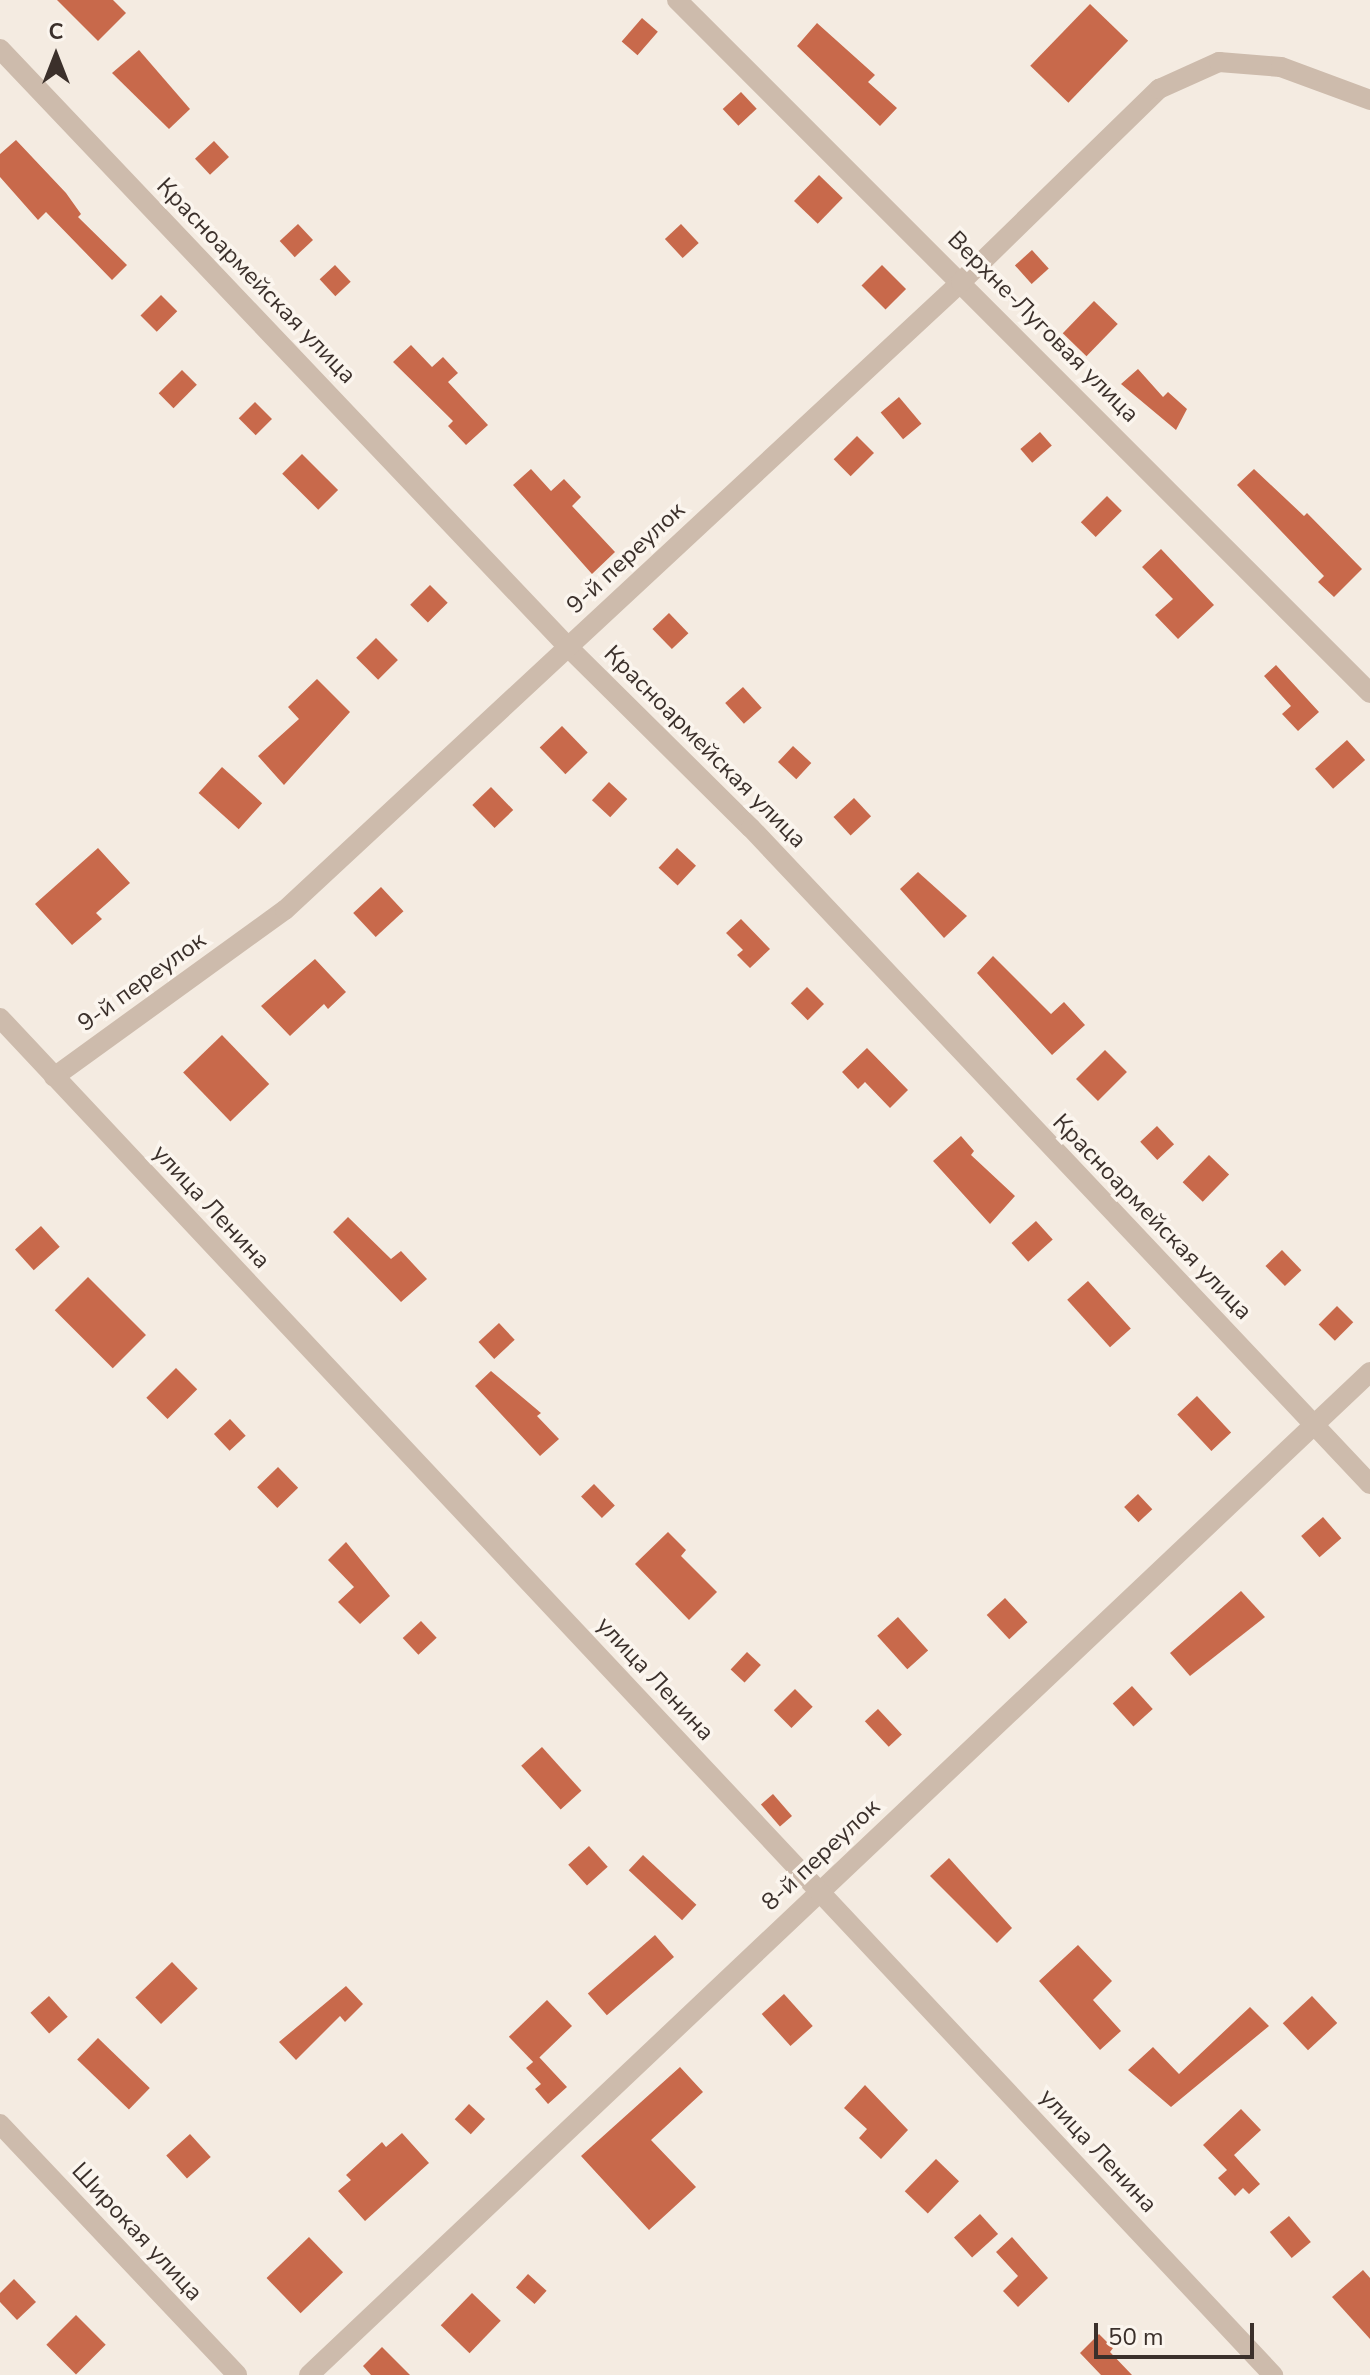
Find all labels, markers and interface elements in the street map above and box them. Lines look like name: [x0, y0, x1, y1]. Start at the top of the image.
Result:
north arrow: [16, 16, 96, 96]
text: С: [49, 17, 63, 47]
street label: Красноармейская улица: [150, 172, 362, 390]
street label: Верхне-Луговая улица: [941, 225, 1145, 429]
street label: 9-й переулок: [561, 496, 691, 620]
street label: Красноармейская улица: [598, 640, 812, 854]
street label: 9-й переулок: [73, 926, 211, 1038]
street label: Красноармейская улица: [1046, 1108, 1258, 1326]
street label: улица Ленина: [146, 1139, 276, 1275]
street label: улица Ленина: [590, 1611, 720, 1747]
street label: 8-й переулок: [756, 1793, 886, 1917]
street label: улица Ленина: [1033, 2083, 1163, 2219]
street label: Широкая улица: [66, 2157, 208, 2307]
scale bar: [1098, 2307, 1258, 2357]
text: 50 m: [1108, 2321, 1164, 2353]

